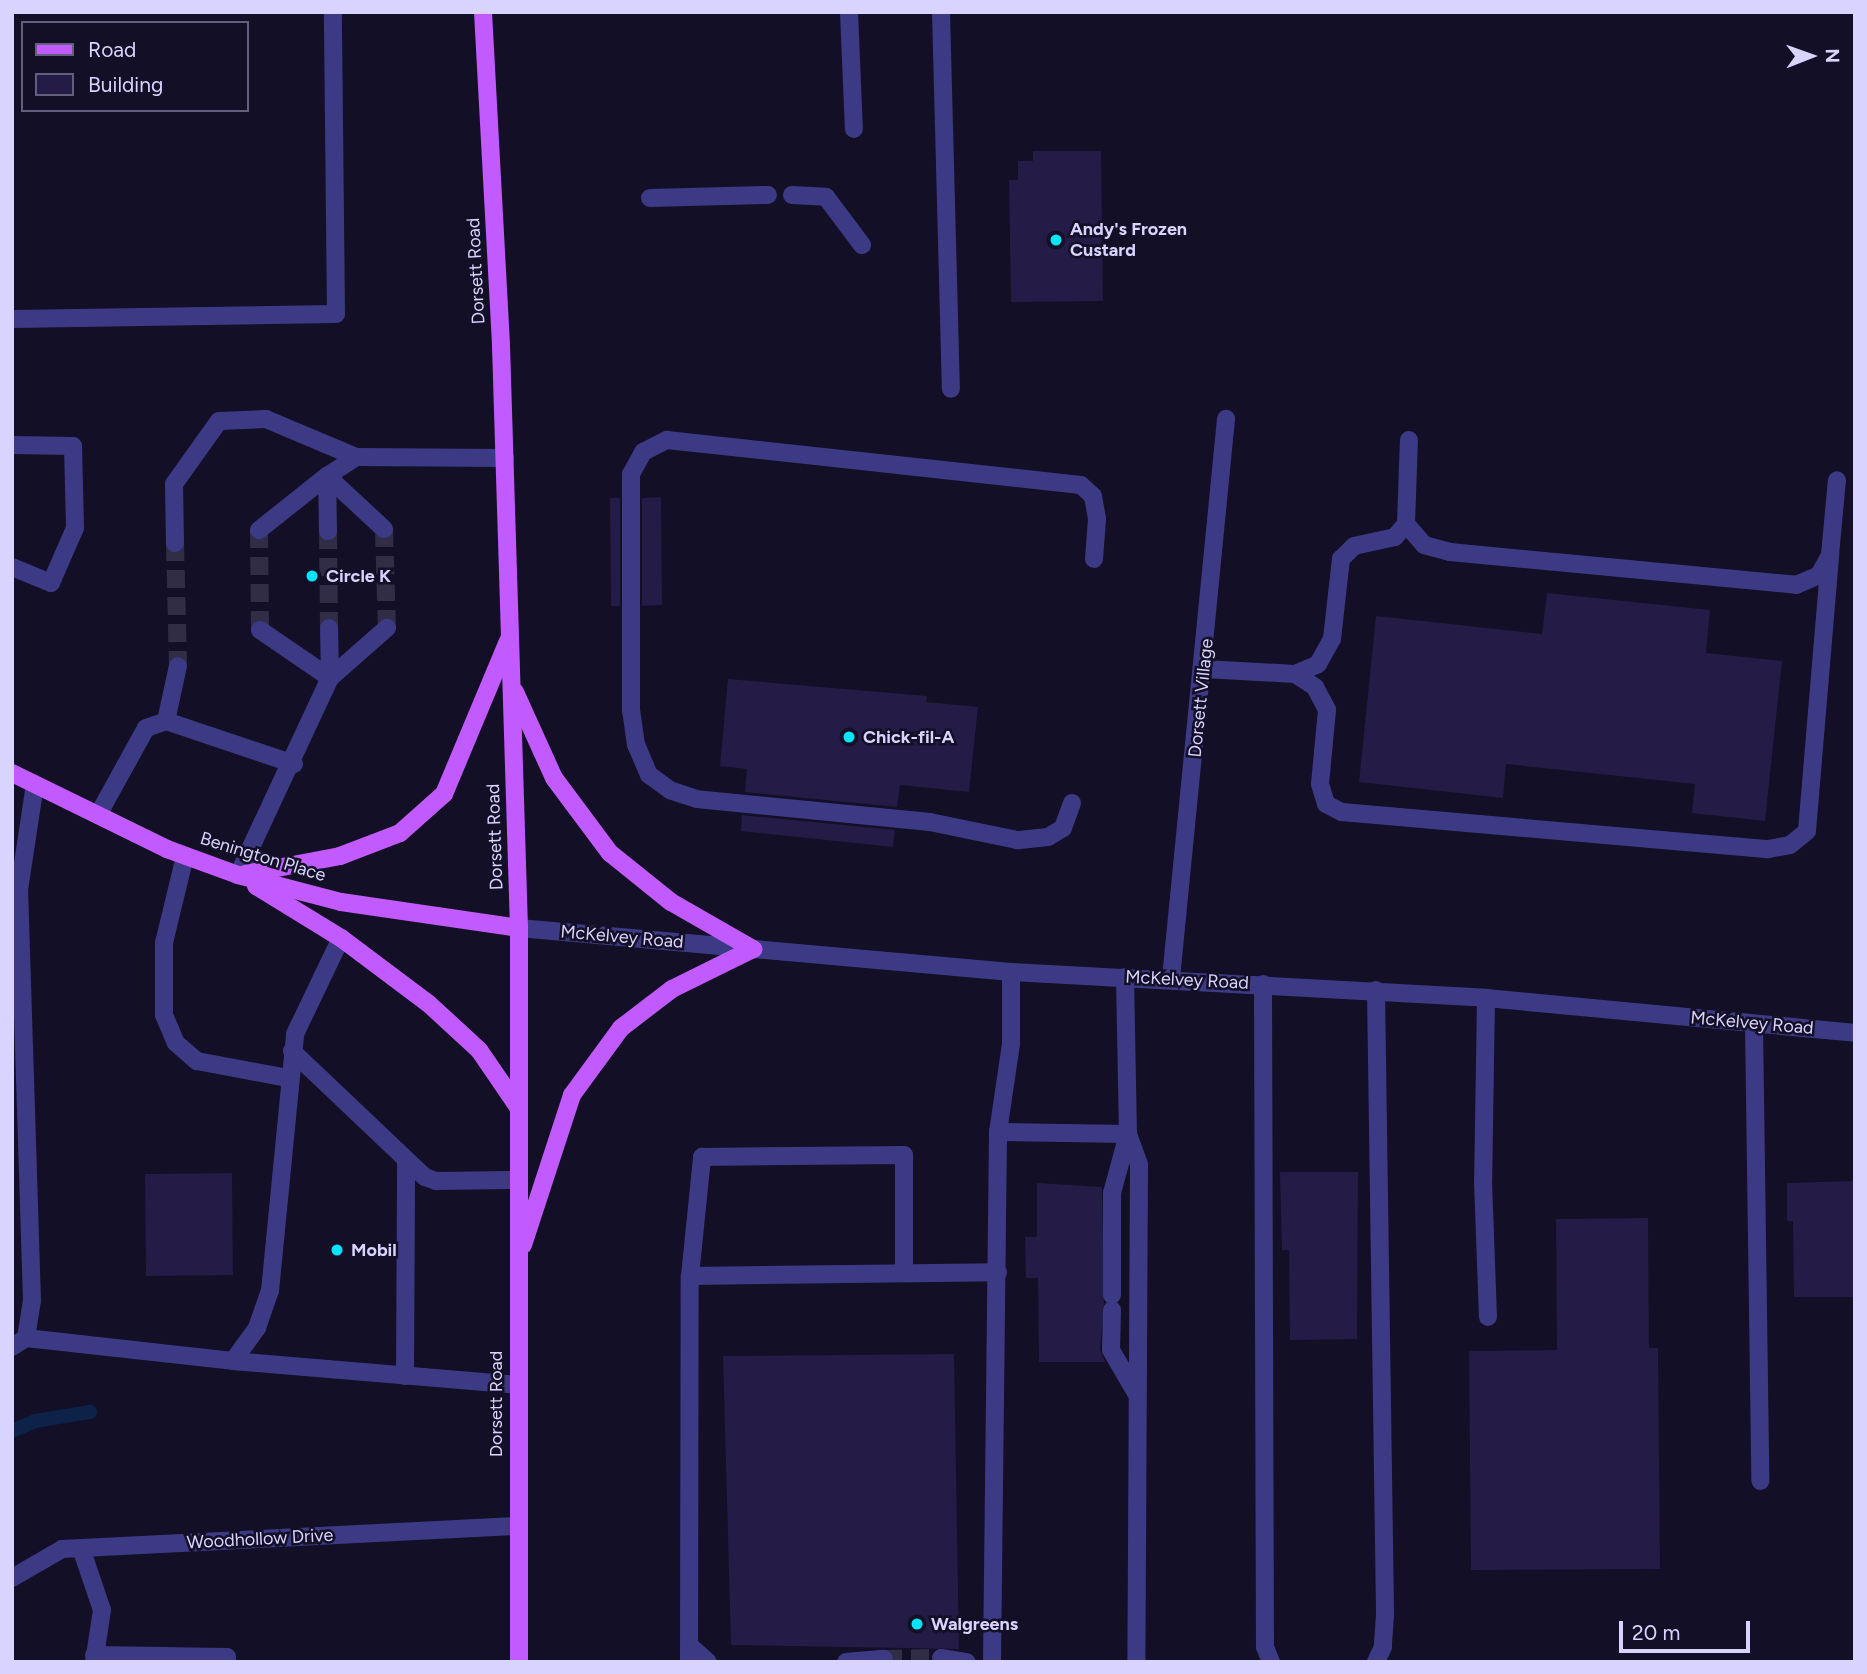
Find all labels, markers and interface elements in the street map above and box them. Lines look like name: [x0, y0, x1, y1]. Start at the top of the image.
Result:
legend: [21, 21, 248, 112]
north arrow: [1776, 21, 1846, 91]
text: Road: [88, 37, 136, 62]
text: N: [1821, 48, 1844, 63]
text: Building: [88, 72, 163, 97]
street label: Dorsett Road: [462, 217, 490, 325]
place label: Andy's Frozen Custard: [1070, 219, 1187, 262]
marker: Andy's Frozen Custard: [1048, 232, 1064, 248]
place label: Circle K: [326, 565, 391, 587]
marker: Circle K: [304, 568, 320, 584]
street label: Dorsett Village: [1184, 638, 1218, 758]
place label: Chick-fil-A: [863, 726, 954, 748]
marker: Chick-fil-A: [841, 729, 857, 745]
street label: Dorsett Road: [482, 783, 508, 891]
street label: Benington Place: [197, 828, 329, 886]
street label: McKelvey Road: [559, 921, 685, 953]
street label: McKelvey Road: [1125, 966, 1249, 994]
street label: McKelvey Road: [1689, 1007, 1815, 1039]
place label: Mobil: [351, 1239, 397, 1261]
marker: Mobil: [329, 1242, 345, 1258]
street label: Dorsett Road: [485, 1351, 507, 1457]
street label: Woodhollow Drive: [186, 1524, 334, 1554]
scale bar: [1622, 1608, 1753, 1652]
place label: Walgreens: [931, 1613, 1018, 1635]
marker: Walgreens: [909, 1616, 925, 1632]
text: 20 m: [1632, 1620, 1680, 1645]

